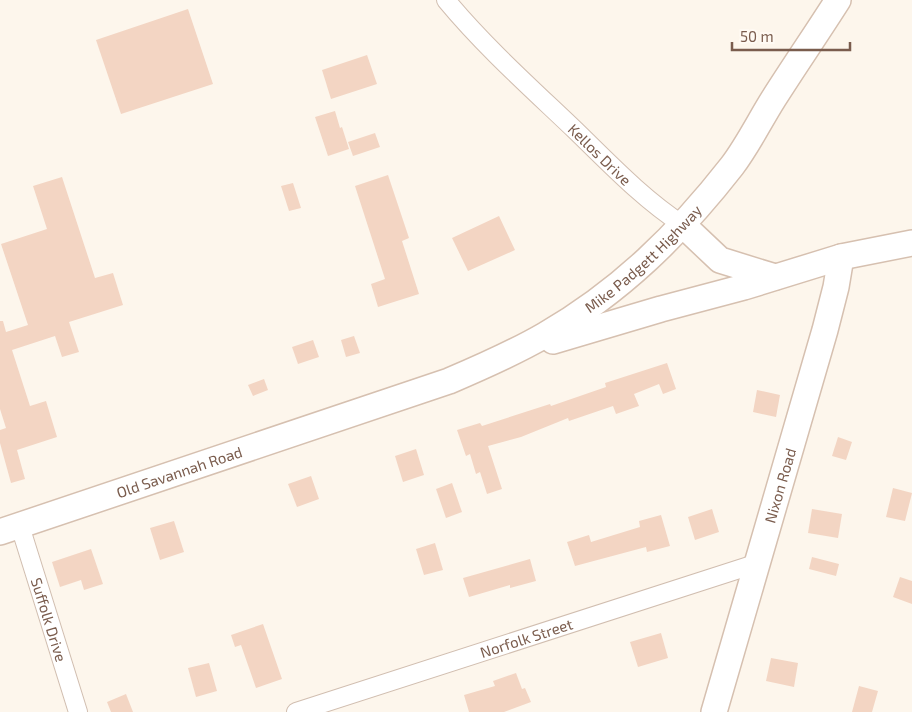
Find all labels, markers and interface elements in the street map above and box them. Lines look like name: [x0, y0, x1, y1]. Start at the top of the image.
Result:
scale bar: [732, 20, 850, 52]
text: 50 m: [740, 27, 774, 45]
street label: Kellos Drive: [565, 120, 635, 189]
street label: Mike Padgett Highway: [581, 201, 705, 316]
street label: Old Savannah Road: [114, 442, 244, 501]
street label: Nixon Road: [760, 446, 799, 525]
street label: Suffolk Drive: [28, 575, 71, 664]
street label: Norfolk Street: [478, 614, 575, 661]

